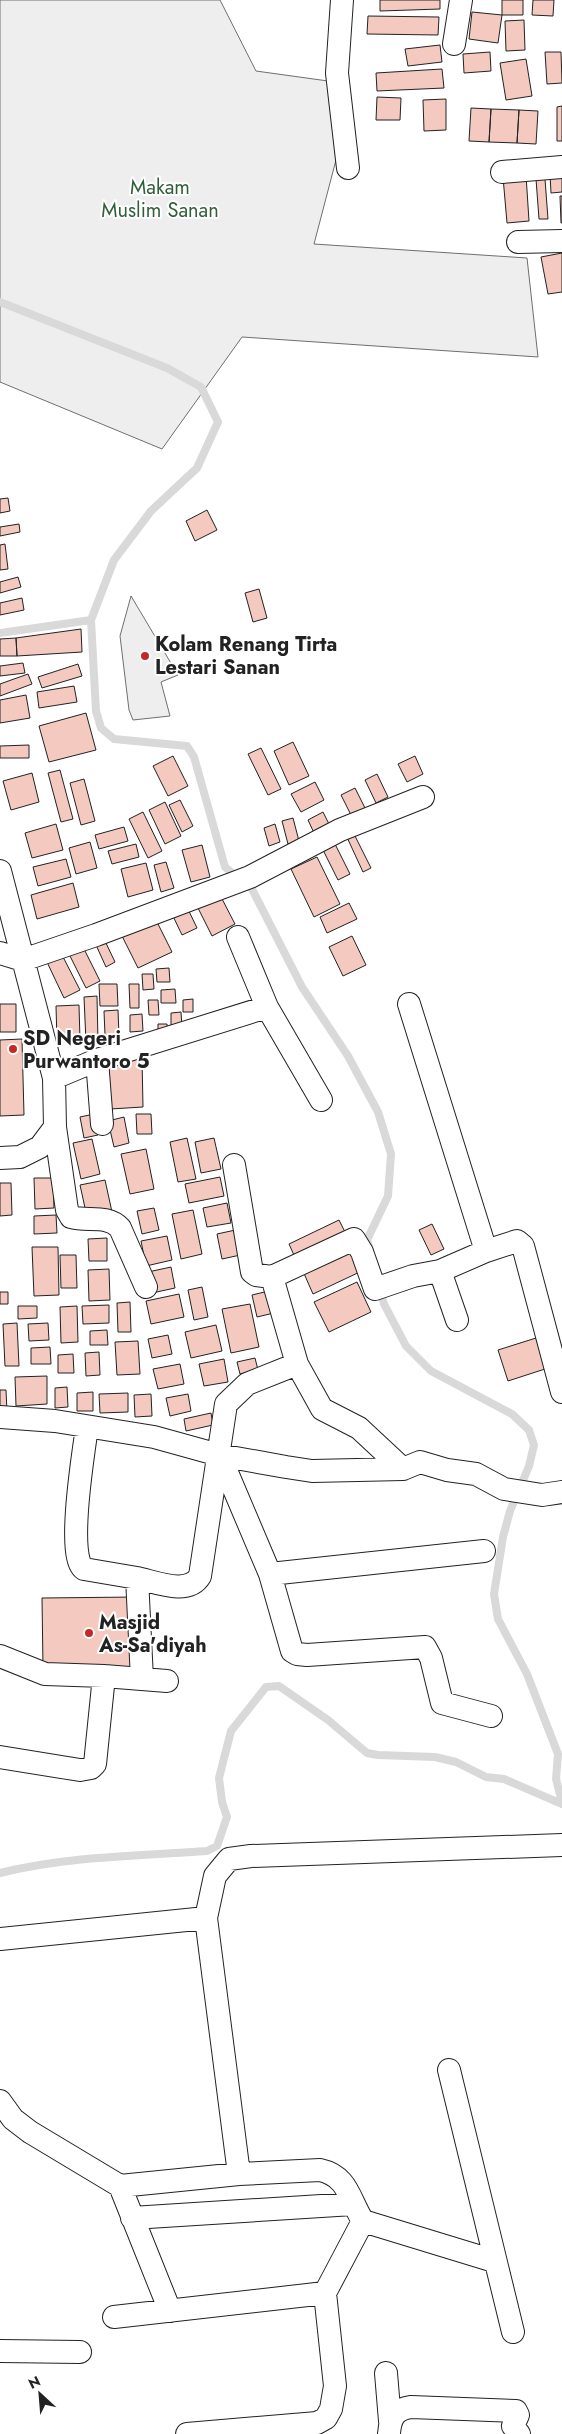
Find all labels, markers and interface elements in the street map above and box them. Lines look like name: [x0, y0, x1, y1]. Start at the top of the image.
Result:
park label: Makam Muslim Sanan: [101, 173, 219, 225]
place label: Kolam Renang Tirta Lestari Sanan: [155, 630, 337, 682]
marker: Kolam Renang Tirta Lestari Sanan: [139, 650, 151, 662]
place label: SD Negeri Purwantoro 5: [23, 1024, 150, 1076]
marker: SD Negeri Purwantoro 5: [7, 1043, 19, 1055]
place label: Masjid As-Sa'diyah: [98, 1608, 207, 1660]
marker: Masjid As-Sa'diyah: [83, 1627, 95, 1639]
north arrow: [15, 2369, 65, 2419]
text: N: [25, 2371, 44, 2394]

